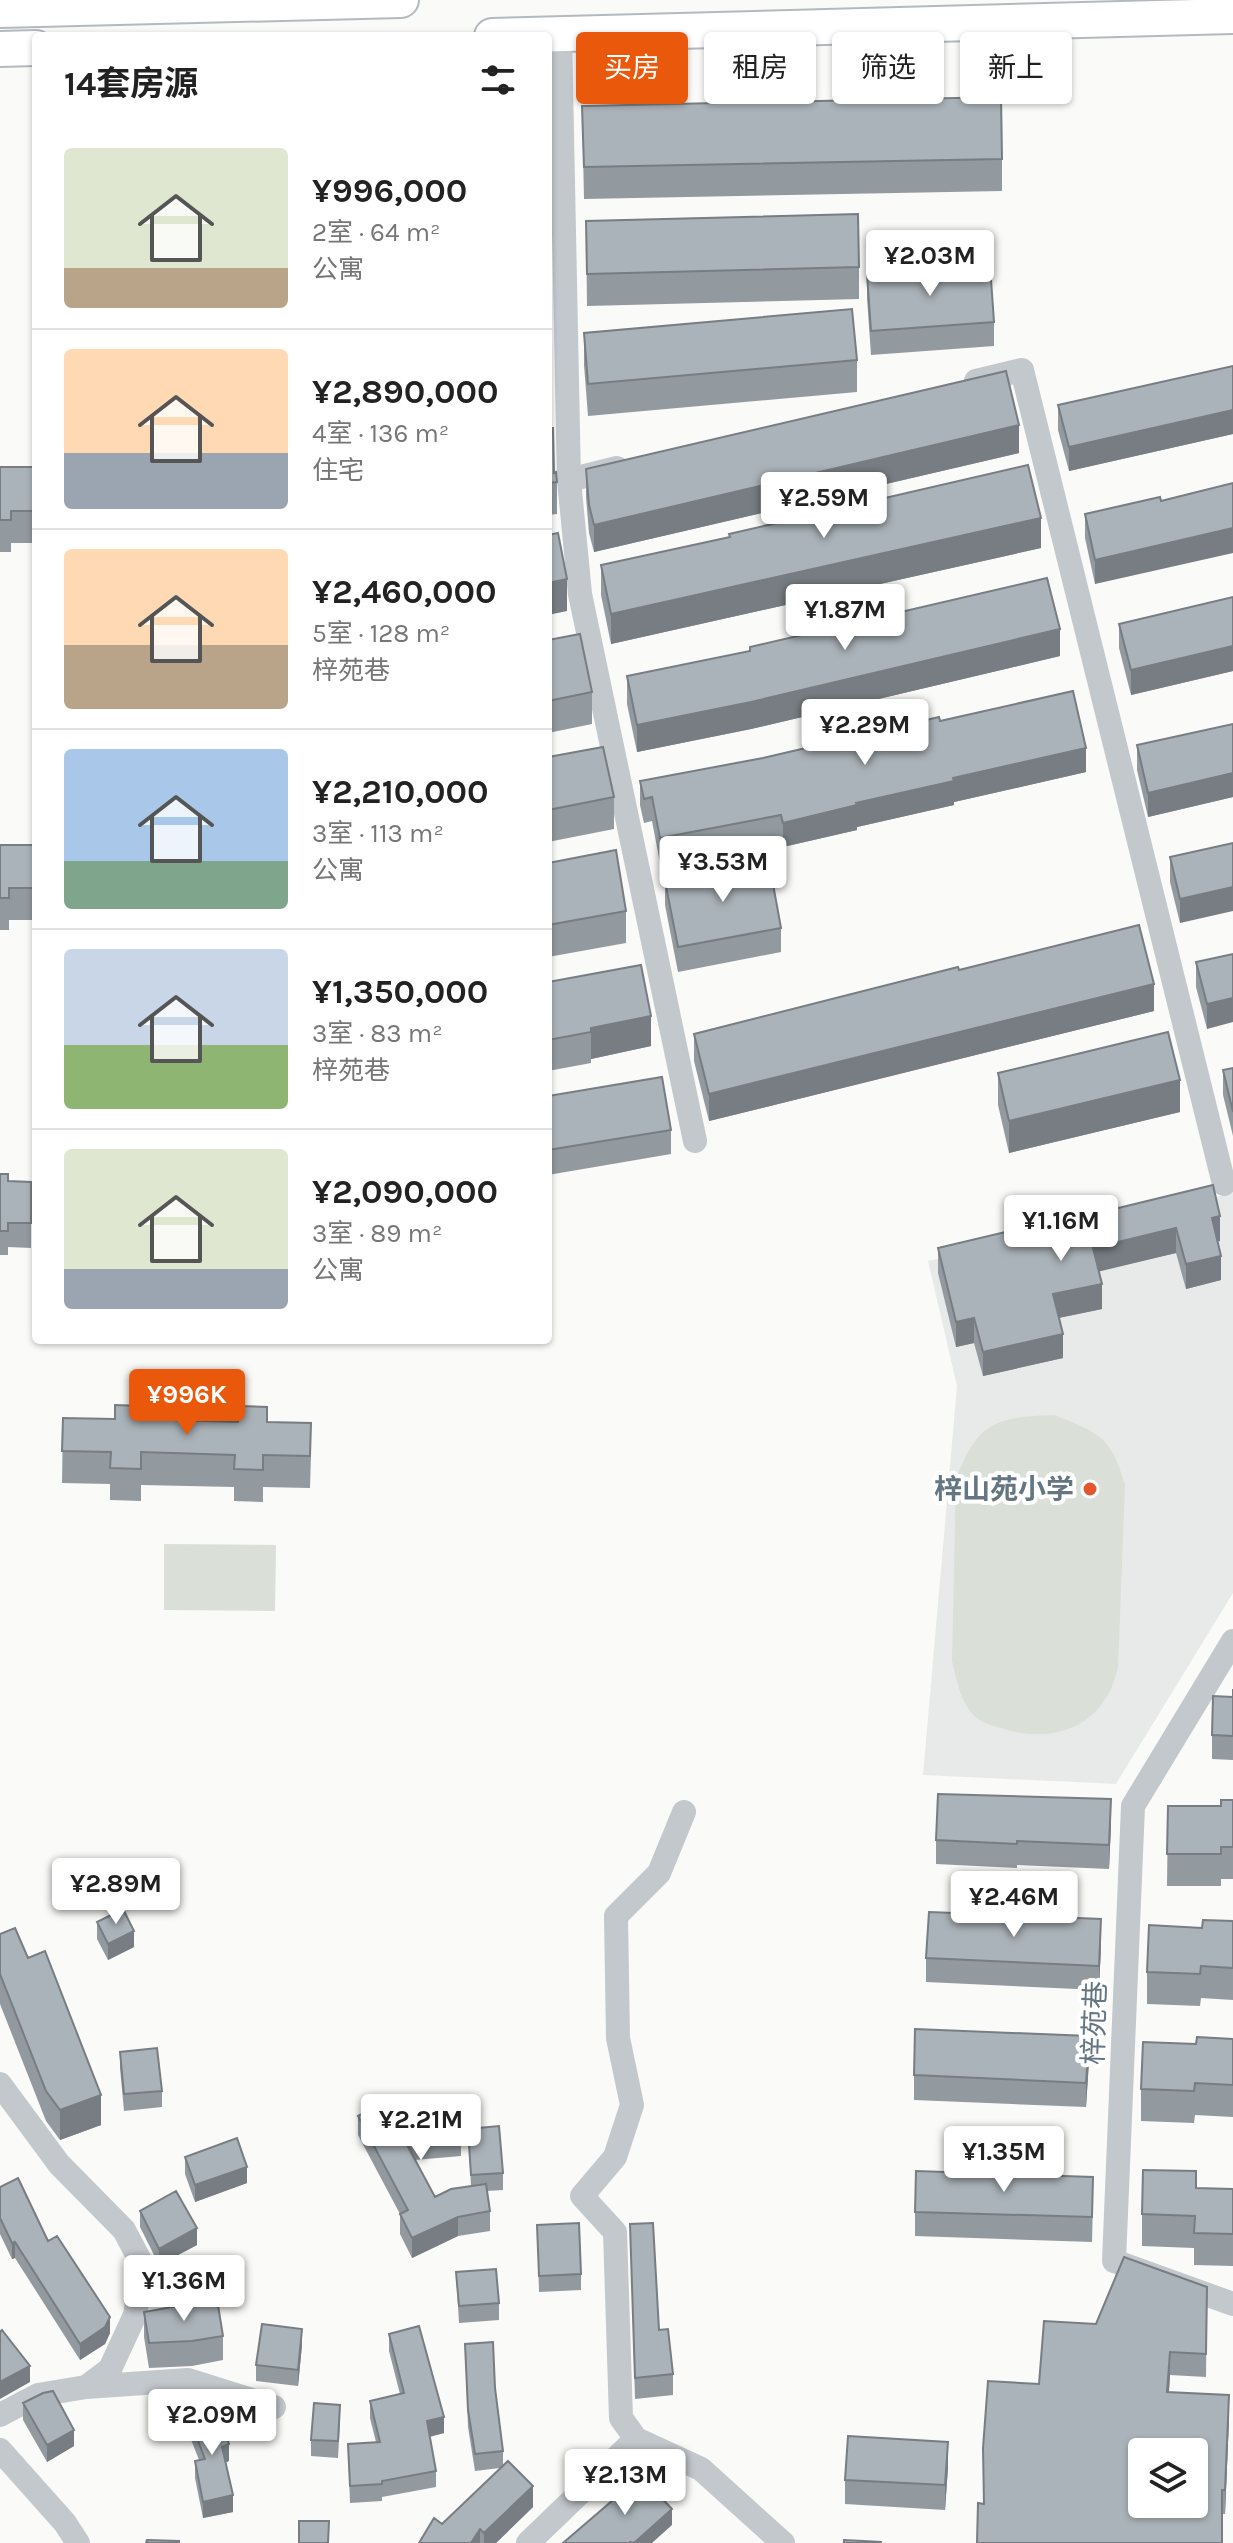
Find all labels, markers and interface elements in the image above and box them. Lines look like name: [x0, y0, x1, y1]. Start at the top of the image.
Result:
chip: 买房: [576, 32, 688, 104]
chip: 租房: [704, 32, 816, 104]
chip: 筛选: [832, 32, 944, 104]
chip: 新上: [960, 32, 1072, 104]
icon: filters: [476, 58, 520, 102]
text: 14套房源: [64, 64, 198, 104]
text: ¥996,000: [312, 171, 467, 211]
icon: home: [128, 180, 224, 276]
text: 2室 · 64 m²: [312, 217, 440, 248]
pin: ¥2.03M: [865, 230, 995, 298]
text: ¥2.03M: [884, 240, 976, 271]
text: 公寓: [312, 254, 364, 285]
text: ¥2,890,000: [312, 372, 498, 412]
icon: home: [128, 381, 224, 477]
text: 4室 · 136 m²: [312, 418, 449, 449]
text: 住宅: [312, 455, 364, 486]
pin: ¥2.59M: [759, 472, 889, 540]
text: ¥2.59M: [779, 482, 869, 513]
text: ¥2,460,000: [312, 572, 497, 612]
icon: home: [128, 581, 224, 677]
pin: ¥1.87M: [780, 584, 910, 652]
text: ¥1.87M: [804, 594, 886, 625]
text: 5室 · 128 m²: [312, 618, 450, 649]
text: 梓苑巷: [312, 655, 390, 686]
pin: ¥2.29M: [800, 699, 930, 767]
text: ¥2.29M: [820, 709, 910, 740]
text: ¥2,210,000: [312, 772, 488, 812]
icon: home: [128, 781, 224, 877]
text: 3室 · 113 m²: [312, 818, 444, 849]
pin: ¥3.53M: [658, 836, 788, 904]
text: ¥3.53M: [677, 846, 769, 877]
text: 公寓: [312, 855, 364, 886]
text: ¥1,350,000: [312, 972, 488, 1012]
icon: home: [128, 981, 224, 1077]
text: 3室 · 83 m²: [312, 1018, 443, 1049]
text: 梓苑巷: [312, 1055, 390, 1086]
text: ¥2,090,000: [312, 1172, 498, 1212]
icon: home: [128, 1181, 224, 1277]
pin: ¥1.16M: [996, 1195, 1126, 1263]
text: ¥1.16M: [1022, 1205, 1100, 1236]
text: 3室 · 89 m²: [312, 1218, 442, 1249]
text: 公寓: [312, 1255, 364, 1286]
pin: ¥996K: [131, 1369, 243, 1437]
text: ¥996K: [147, 1379, 227, 1410]
place label: 梓山苑小学: [934, 1473, 1074, 1506]
marker: 梓山苑小学: [1081, 1480, 1099, 1498]
pin: ¥2.89M: [51, 1858, 181, 1926]
text: ¥2.89M: [70, 1868, 162, 1899]
pin: ¥2.46M: [949, 1871, 1079, 1939]
text: ¥2.46M: [969, 1881, 1059, 1912]
street label: 梓苑巷: [1077, 1980, 1112, 2066]
pin: ¥2.21M: [356, 2094, 486, 2162]
text: ¥2.21M: [379, 2104, 463, 2135]
pin: ¥1.35M: [939, 2126, 1069, 2194]
text: ¥1.35M: [962, 2136, 1046, 2167]
pin: ¥1.36M: [119, 2255, 249, 2323]
text: ¥1.36M: [142, 2265, 226, 2296]
pin: ¥2.09M: [147, 2389, 277, 2457]
text: ¥2.09M: [166, 2399, 258, 2430]
map controls: [1128, 2438, 1208, 2518]
button: layers: [1128, 2438, 1208, 2518]
pin: ¥2.13M: [560, 2449, 690, 2517]
text: ¥2.13M: [583, 2459, 667, 2490]

